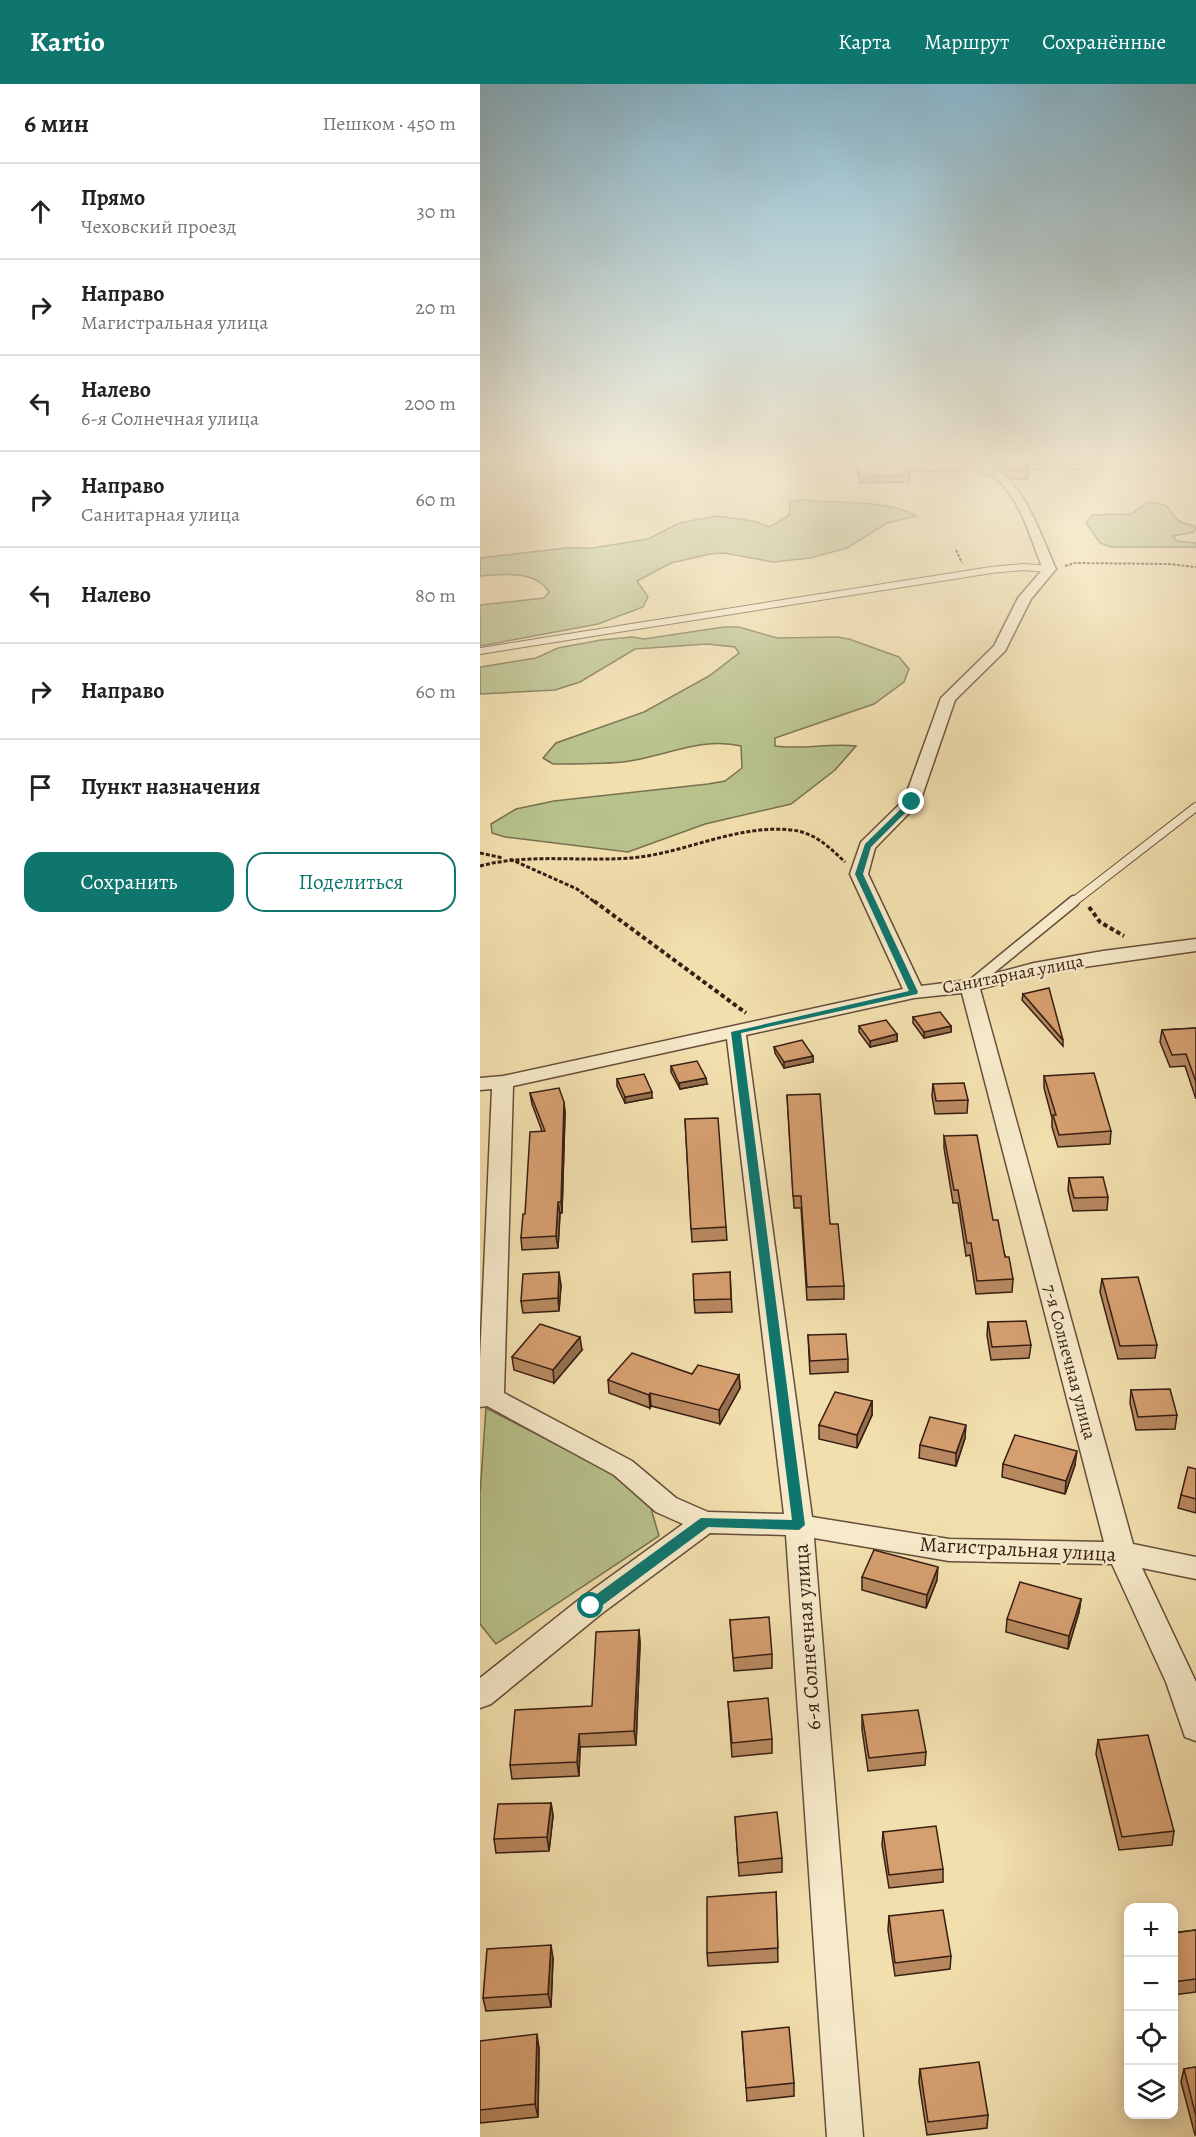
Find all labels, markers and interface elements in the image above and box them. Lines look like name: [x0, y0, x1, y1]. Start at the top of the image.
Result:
text: Kartio: [30, 23, 105, 61]
text: Карта: [838, 28, 891, 56]
text: Маршрут: [924, 28, 1009, 56]
text: Сохранённые: [1042, 28, 1166, 56]
text: 6 мин: [24, 106, 89, 141]
text: Пешком · 450 m: [322, 110, 456, 137]
text: Прямо: [81, 183, 145, 213]
icon: ahead: [24, 195, 57, 228]
text: 30 m: [416, 198, 456, 225]
text: Чеховский проезд: [81, 213, 236, 240]
text: Направо: [81, 279, 164, 309]
icon: right: [24, 291, 57, 324]
text: 20 m: [415, 294, 456, 321]
text: Магистральная улица: [81, 309, 269, 336]
text: Налево: [81, 375, 151, 405]
icon: left: [24, 387, 57, 420]
text: 200 m: [405, 390, 456, 417]
text: 6-я Солнечная улица: [81, 405, 259, 432]
text: Направо: [81, 471, 164, 501]
icon: right: [24, 483, 57, 516]
text: 60 m: [416, 486, 456, 513]
text: Санитарная улица: [81, 501, 240, 528]
icon: left: [24, 579, 57, 612]
text: Налево: [81, 580, 151, 610]
text: 80 m: [415, 582, 456, 609]
icon: right: [24, 675, 57, 708]
text: Направо: [81, 676, 164, 706]
text: 60 m: [416, 678, 456, 705]
icon: arrive: [24, 771, 57, 804]
text: Пункт назначения: [81, 772, 260, 802]
route end: [898, 788, 924, 814]
button: Сохранить: [24, 852, 234, 912]
button: Поделиться: [246, 852, 456, 912]
street label: Санитарная улица: [940, 948, 1086, 999]
street label: 7-я Солнечная улица: [1038, 1282, 1102, 1443]
street label: Магистральная улица: [919, 1530, 1117, 1568]
street label: 6-я Солнечная улица: [786, 1542, 827, 1731]
route start: [577, 1592, 603, 1618]
map controls: [1124, 1903, 1178, 2119]
button: +: [1124, 1903, 1178, 1957]
button: −: [1124, 1957, 1178, 2011]
button: locate: [1124, 2011, 1178, 2065]
button: layers: [1124, 2065, 1178, 2119]

